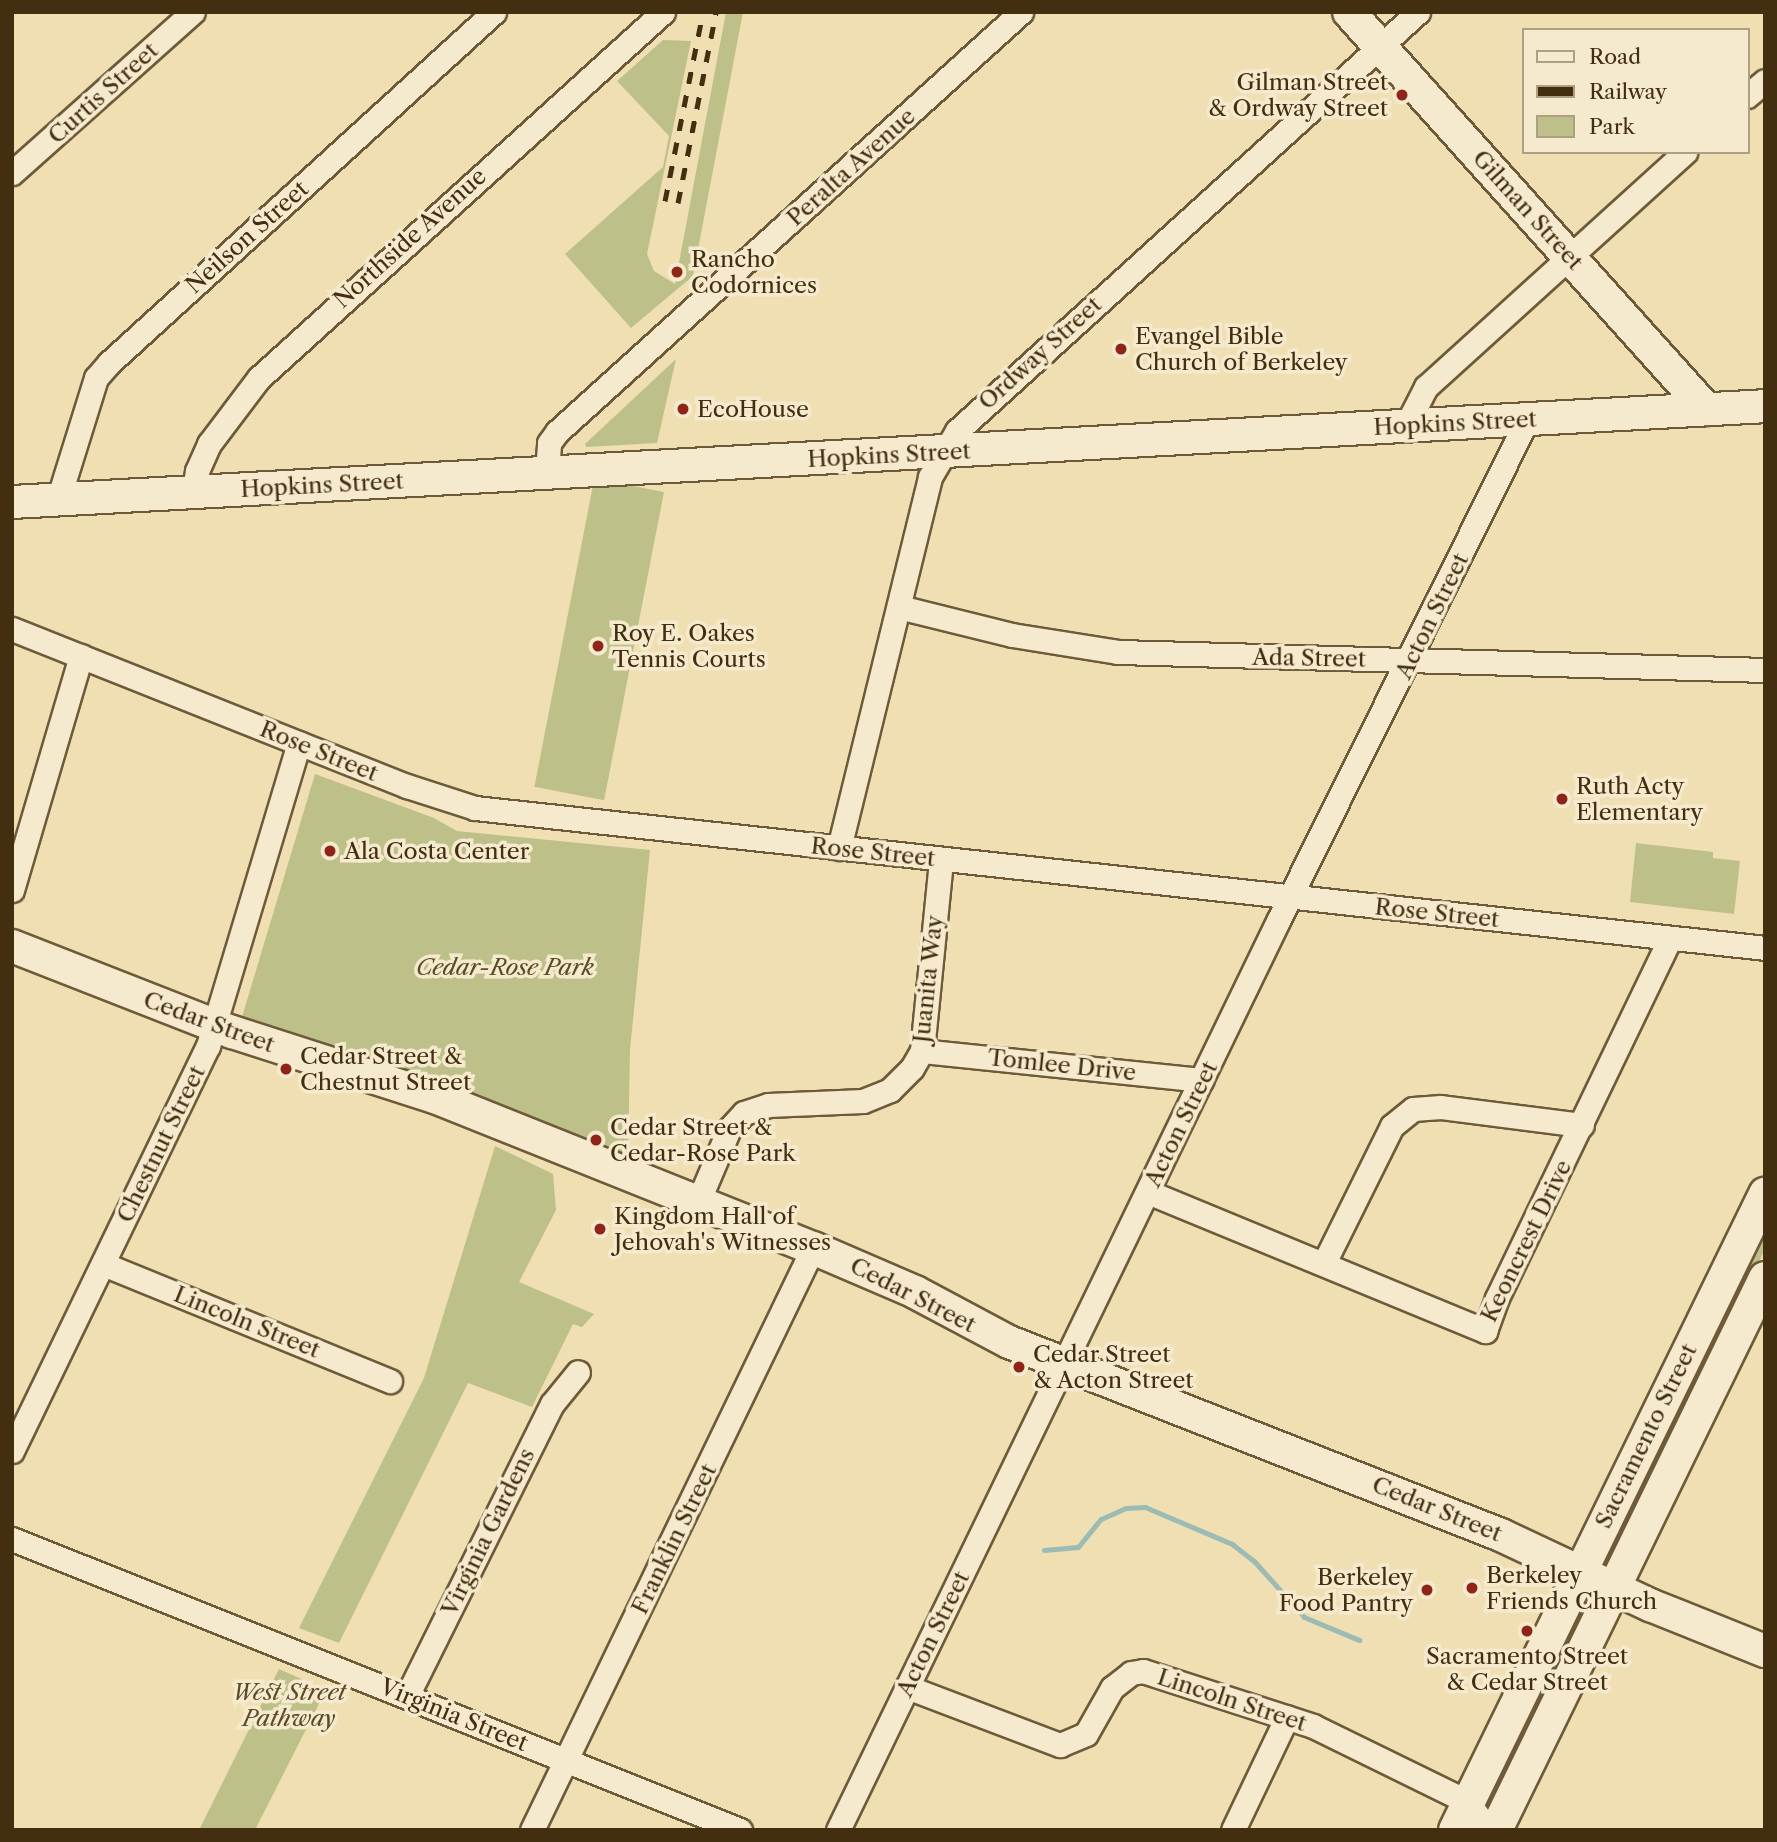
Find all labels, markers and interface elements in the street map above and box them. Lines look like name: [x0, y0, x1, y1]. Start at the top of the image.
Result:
legend: [1522, 28, 1749, 154]
street label: Curtis Street: [42, 37, 164, 149]
text: Road: [1589, 44, 1641, 69]
place label: Gilman Street & Ordway Street: [1207, 68, 1388, 122]
text: Railway: [1589, 79, 1667, 104]
marker: Gilman Street & Ordway Street: [1394, 87, 1410, 103]
street label: Peralta Avenue: [781, 102, 921, 232]
text: Park: [1589, 114, 1635, 139]
street label: Gilman Street: [1467, 144, 1589, 276]
street label: Northside Avenue: [328, 162, 492, 314]
street label: Neilson Street: [180, 175, 314, 299]
place label: Rancho Codornices: [691, 245, 817, 299]
marker: Rancho Codornices: [669, 264, 685, 280]
street label: Ordway Street: [973, 290, 1107, 416]
place label: Evangel Bible Church of Berkeley: [1135, 322, 1348, 376]
marker: Evangel Bible Church of Berkeley: [1113, 341, 1129, 357]
place label: EcoHouse: [697, 395, 809, 423]
marker: EcoHouse: [675, 401, 691, 417]
street label: Hopkins Street: [1373, 405, 1537, 441]
street label: Hopkins Street: [807, 437, 971, 473]
street label: Hopkins Street: [240, 467, 404, 503]
street label: Acton Street: [1390, 549, 1474, 683]
place label: Roy E. Oakes Tennis Courts: [612, 619, 766, 673]
marker: Roy E. Oakes Tennis Courts: [590, 638, 606, 654]
street label: Ada Street: [1252, 643, 1366, 673]
street label: Rose Street: [256, 715, 382, 787]
place label: Ruth Acty Elementary: [1576, 772, 1703, 826]
marker: Ruth Acty Elementary: [1554, 791, 1570, 807]
street label: Rose Street: [809, 832, 937, 872]
place label: Ala Costa Center: [344, 837, 530, 865]
marker: Ala Costa Center: [322, 843, 338, 859]
street label: Rose Street: [1373, 893, 1501, 933]
street label: Juanita Way: [908, 913, 948, 1045]
park label: Cedar-Rose Park: [416, 953, 594, 981]
street label: Cedar Street: [140, 985, 278, 1059]
place label: Cedar Street & Chestnut Street: [300, 1042, 471, 1096]
street label: Tomlee Drive: [986, 1043, 1138, 1087]
street label: Acton Street: [1139, 1057, 1223, 1191]
street label: Chestnut Street: [111, 1061, 211, 1227]
marker: Cedar Street & Chestnut Street: [278, 1061, 294, 1077]
place label: Cedar Street & Cedar-Rose Park: [610, 1113, 796, 1167]
marker: Cedar Street & Cedar-Rose Park: [588, 1132, 604, 1148]
street label: Keoncrest Drive: [1475, 1155, 1577, 1327]
place label: Kingdom Hall of Jehovah's Witnesses: [614, 1202, 832, 1256]
marker: Kingdom Hall of Jehovah's Witnesses: [592, 1221, 608, 1237]
street label: Cedar Street: [845, 1251, 981, 1339]
street label: Lincoln Street: [170, 1280, 324, 1364]
street label: Sacramento Street: [1589, 1339, 1703, 1533]
place label: Cedar Street & Acton Street: [1033, 1340, 1194, 1394]
marker: Cedar Street & Acton Street: [1011, 1359, 1027, 1375]
street label: Virginia Gardens: [435, 1444, 541, 1620]
street label: Franklin Street: [626, 1459, 722, 1619]
street label: Cedar Street: [1368, 1470, 1506, 1548]
place label: Berkeley Friends Church: [1486, 1561, 1657, 1615]
place label: Berkeley Food Pantry: [1279, 1563, 1413, 1617]
street label: Acton Street: [891, 1567, 975, 1701]
marker: Berkeley Friends Church: [1464, 1580, 1480, 1596]
marker: Berkeley Food Pantry: [1419, 1582, 1435, 1598]
marker: Sacramento Street & Cedar Street: [1519, 1623, 1535, 1639]
place label: Sacramento Street & Cedar Street: [1426, 1642, 1628, 1696]
street label: Lincoln Street: [1154, 1663, 1310, 1737]
street label: Virginia Street: [376, 1673, 532, 1757]
park label: West Street Pathway: [232, 1678, 346, 1732]

